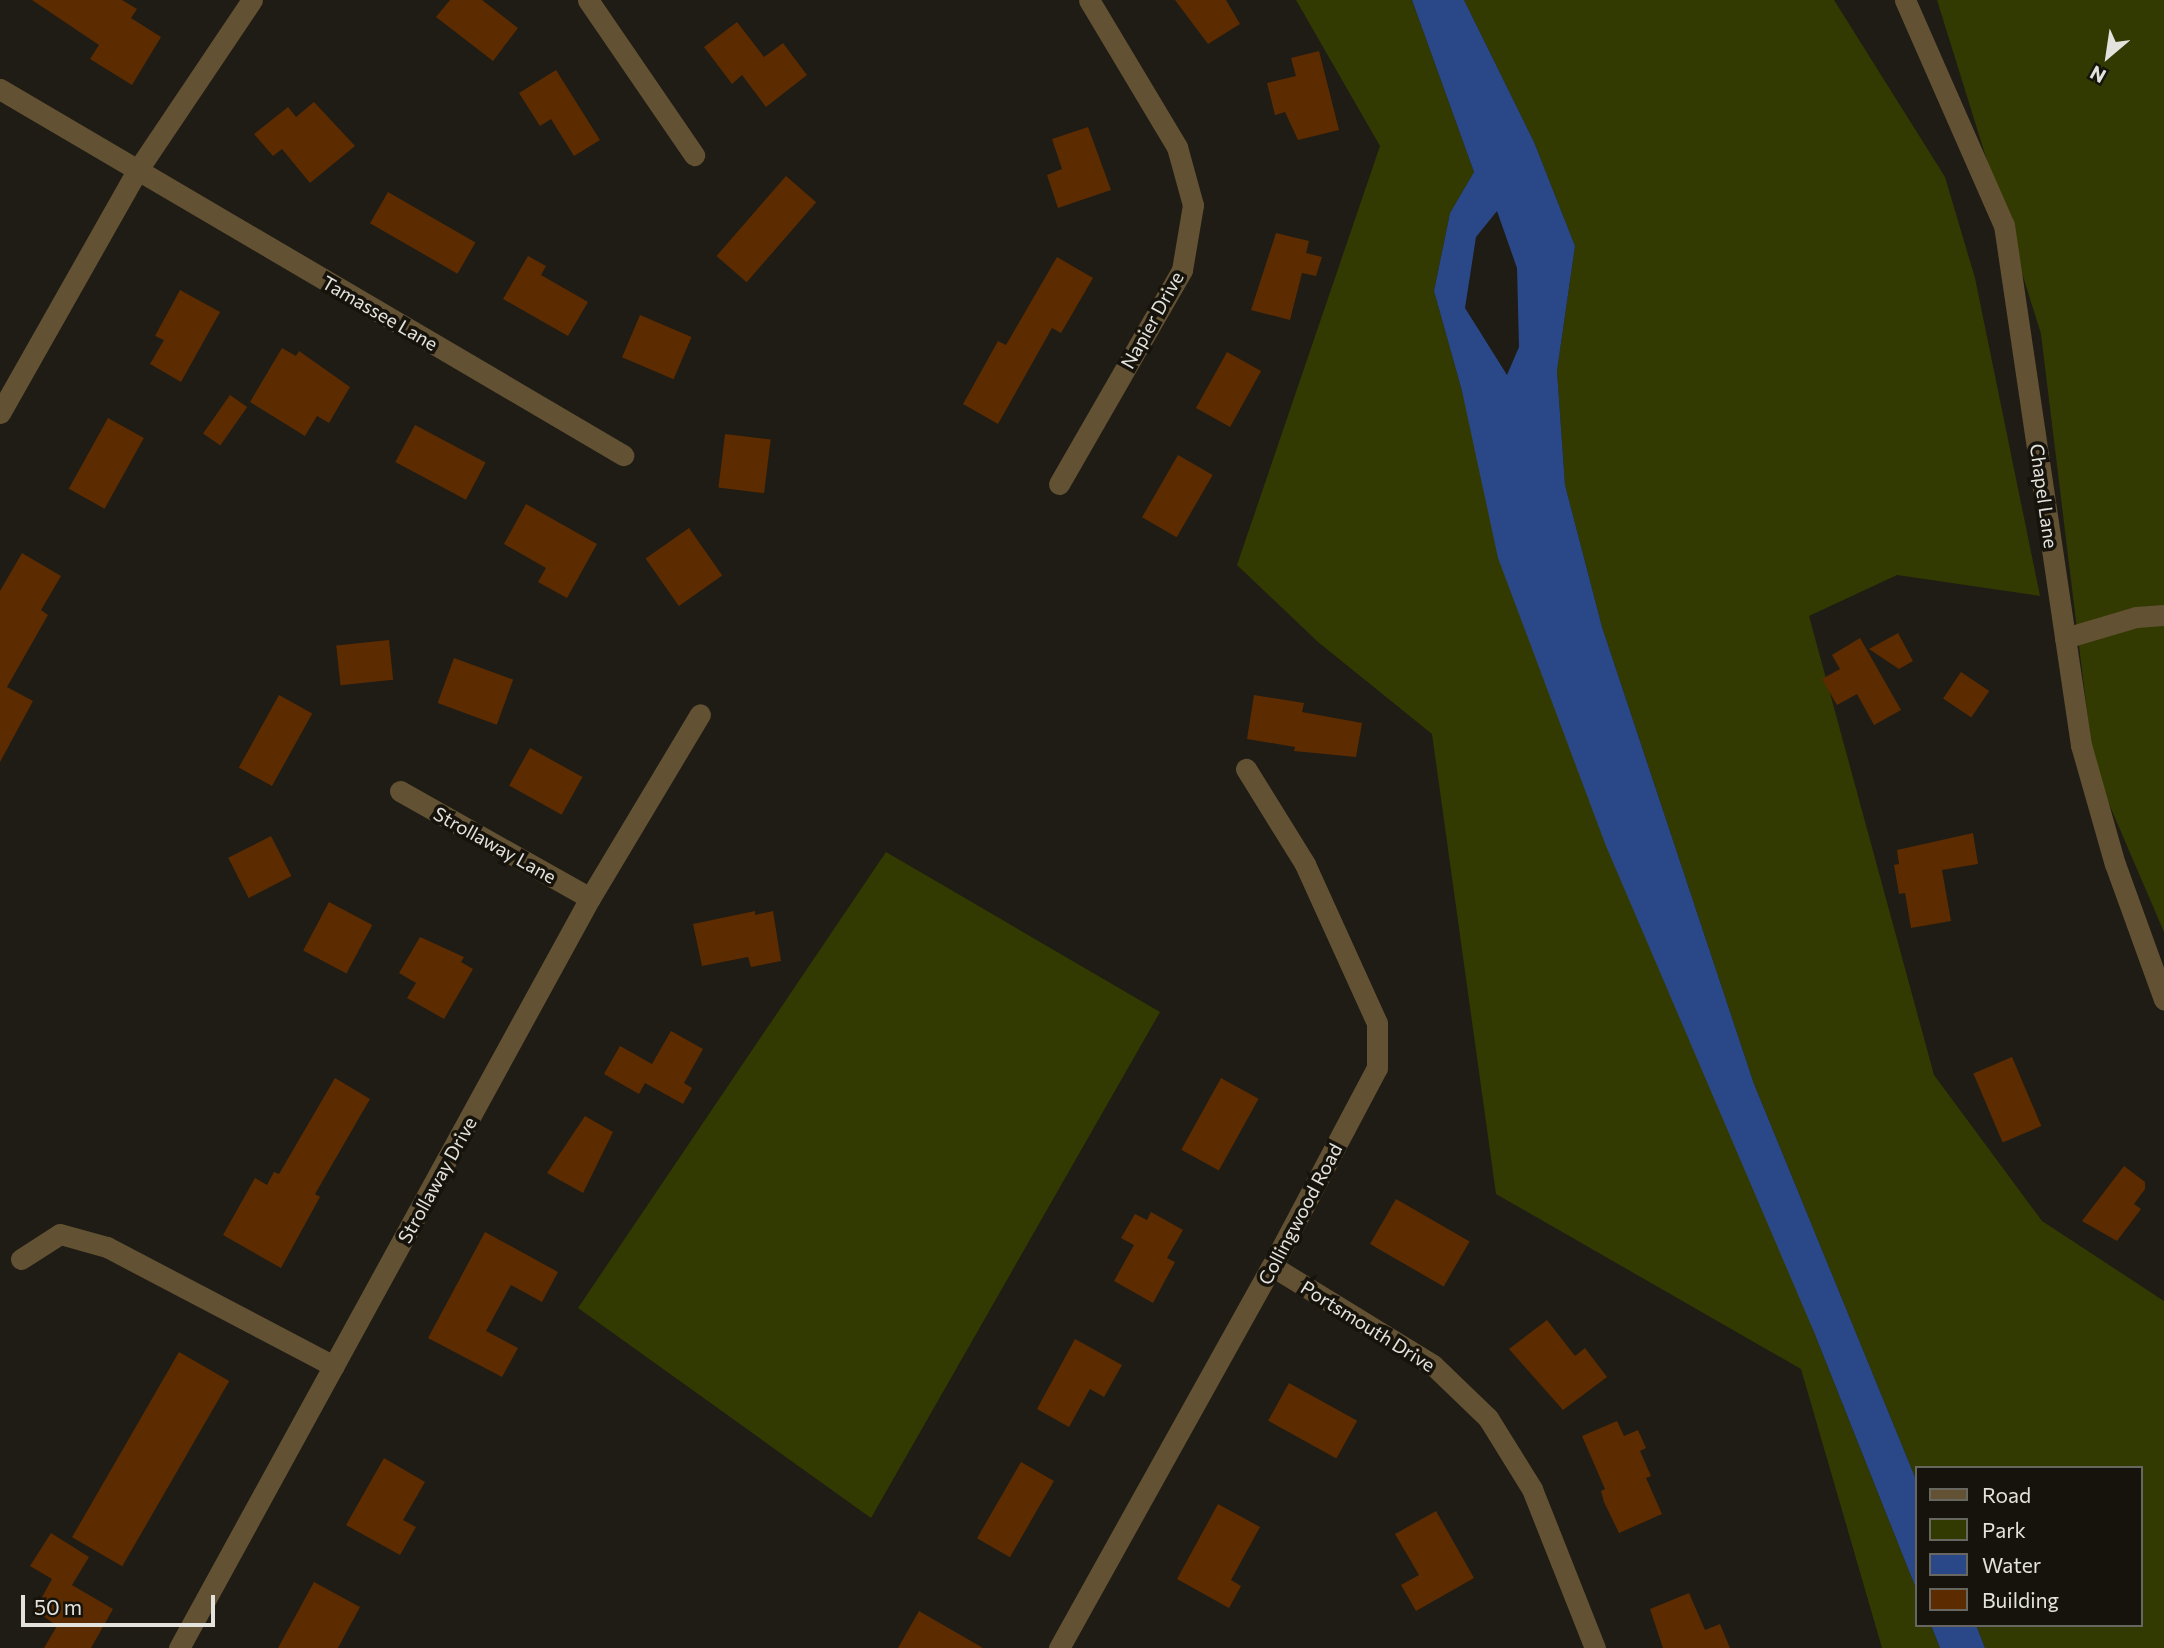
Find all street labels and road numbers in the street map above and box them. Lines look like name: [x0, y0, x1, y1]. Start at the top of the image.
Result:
street label: Napier Drive: [1116, 267, 1188, 373]
street label: Tamassee Lane: [318, 271, 442, 355]
street label: Chapel Lane: [2025, 442, 2063, 550]
street label: Strollaway Lane: [430, 802, 560, 888]
street label: Strollaway Drive: [393, 1113, 481, 1247]
street label: Collingwood Road: [1253, 1139, 1347, 1289]
street label: Portsmouth Drive: [1297, 1276, 1439, 1376]

